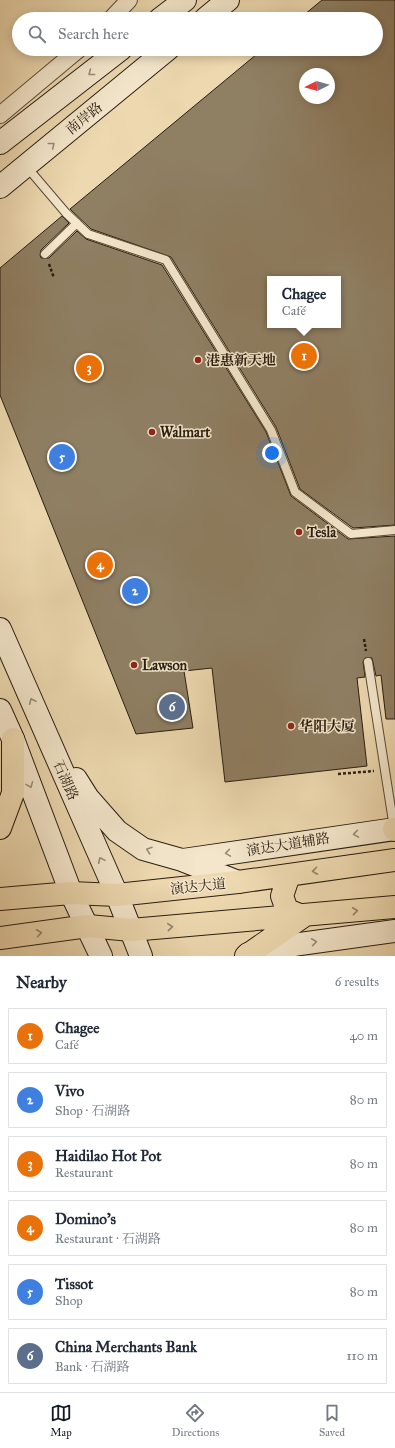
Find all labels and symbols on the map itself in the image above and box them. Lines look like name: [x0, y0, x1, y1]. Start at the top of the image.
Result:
one-way arrow: [88, 68, 95, 75]
north arrow: [299, 68, 335, 104]
street label: 南岸路: [63, 99, 106, 138]
one-way arrow: [47, 142, 54, 149]
pin: 1: [291, 341, 317, 371]
place label: 港惠新天地: [206, 352, 276, 369]
pin: 3: [76, 353, 102, 383]
marker: 港惠新天地: [193, 355, 203, 365]
place label: Walmart: [160, 424, 210, 441]
marker: Walmart: [147, 427, 157, 437]
pin: 5: [49, 442, 75, 472]
your location: [262, 443, 282, 463]
place label: Tesla: [306, 524, 337, 541]
marker: Tesla: [294, 527, 304, 537]
pin: 4: [87, 550, 113, 580]
pin: 2: [122, 576, 148, 606]
place label: Lawson: [142, 657, 188, 674]
marker: Lawson: [129, 660, 139, 670]
pin: 6: [159, 692, 185, 722]
one-way arrow: [28, 698, 36, 705]
place label: 华阳大厦: [299, 718, 355, 735]
marker: 华阳大厦: [286, 721, 296, 731]
street label: 石湖路: [49, 758, 82, 803]
one-way arrow: [26, 781, 34, 788]
one-way arrow: [353, 829, 359, 838]
street label: 演达大道辅路: [245, 830, 331, 859]
one-way arrow: [145, 846, 152, 855]
one-way arrow: [225, 848, 231, 857]
one-way arrow: [98, 856, 106, 864]
one-way arrow: [312, 866, 318, 875]
street label: 演达大道: [169, 875, 227, 898]
one-way arrow: [352, 907, 358, 916]
one-way arrow: [167, 922, 173, 931]
one-way arrow: [36, 929, 42, 938]
one-way arrow: [311, 938, 317, 947]

